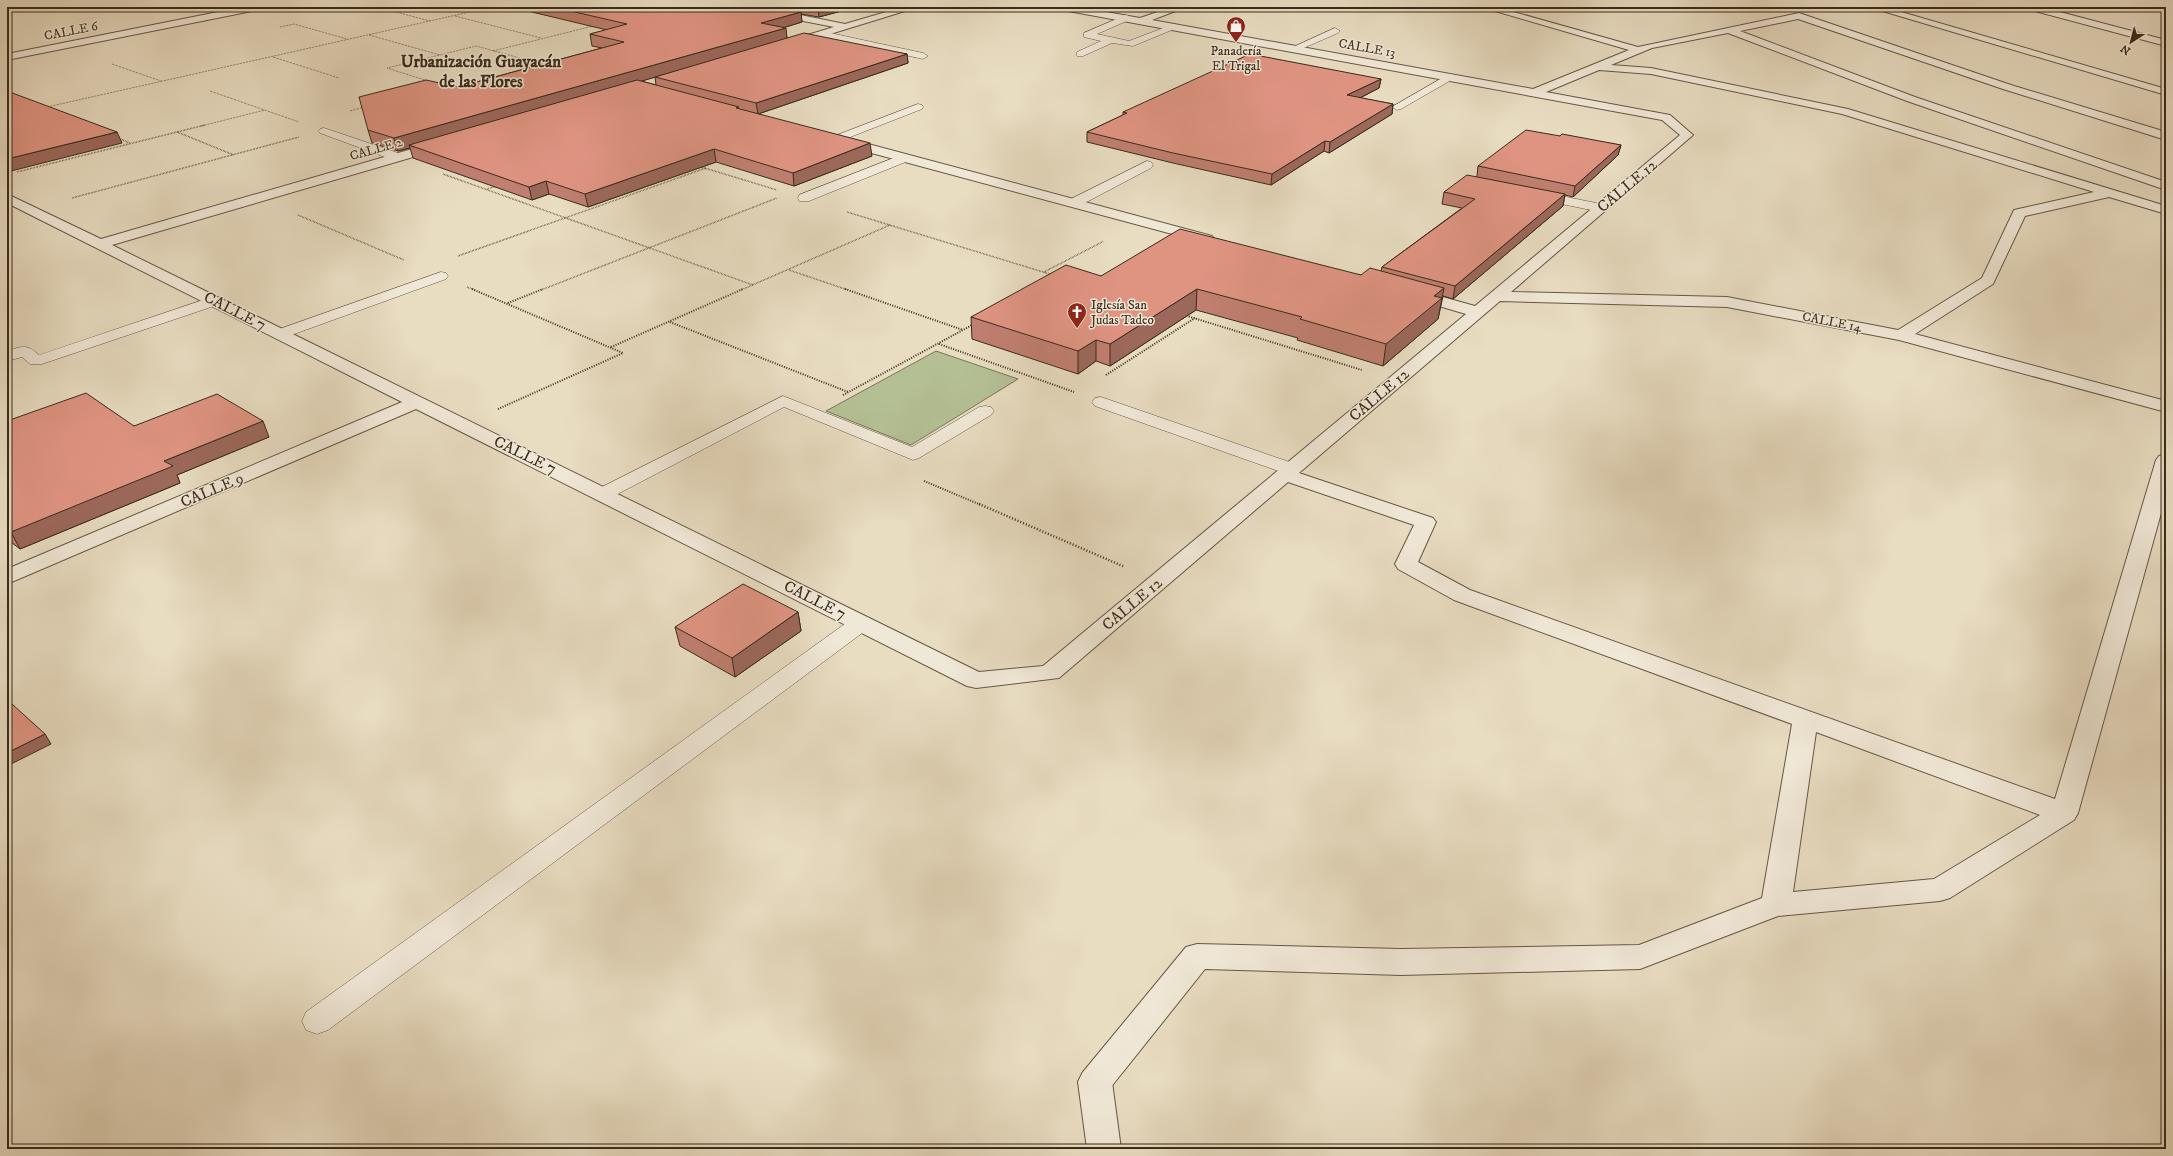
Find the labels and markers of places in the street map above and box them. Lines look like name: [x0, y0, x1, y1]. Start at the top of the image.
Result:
shop icon: Panadería El Trigal: [1225, 15, 1247, 43]
place label: Panadería El Trigal: [1211, 43, 1262, 74]
place label: Iglesía San Judas Tadeo: [1090, 297, 1154, 328]
church icon: Iglesía San Judas Tadeo: [1066, 301, 1088, 329]

